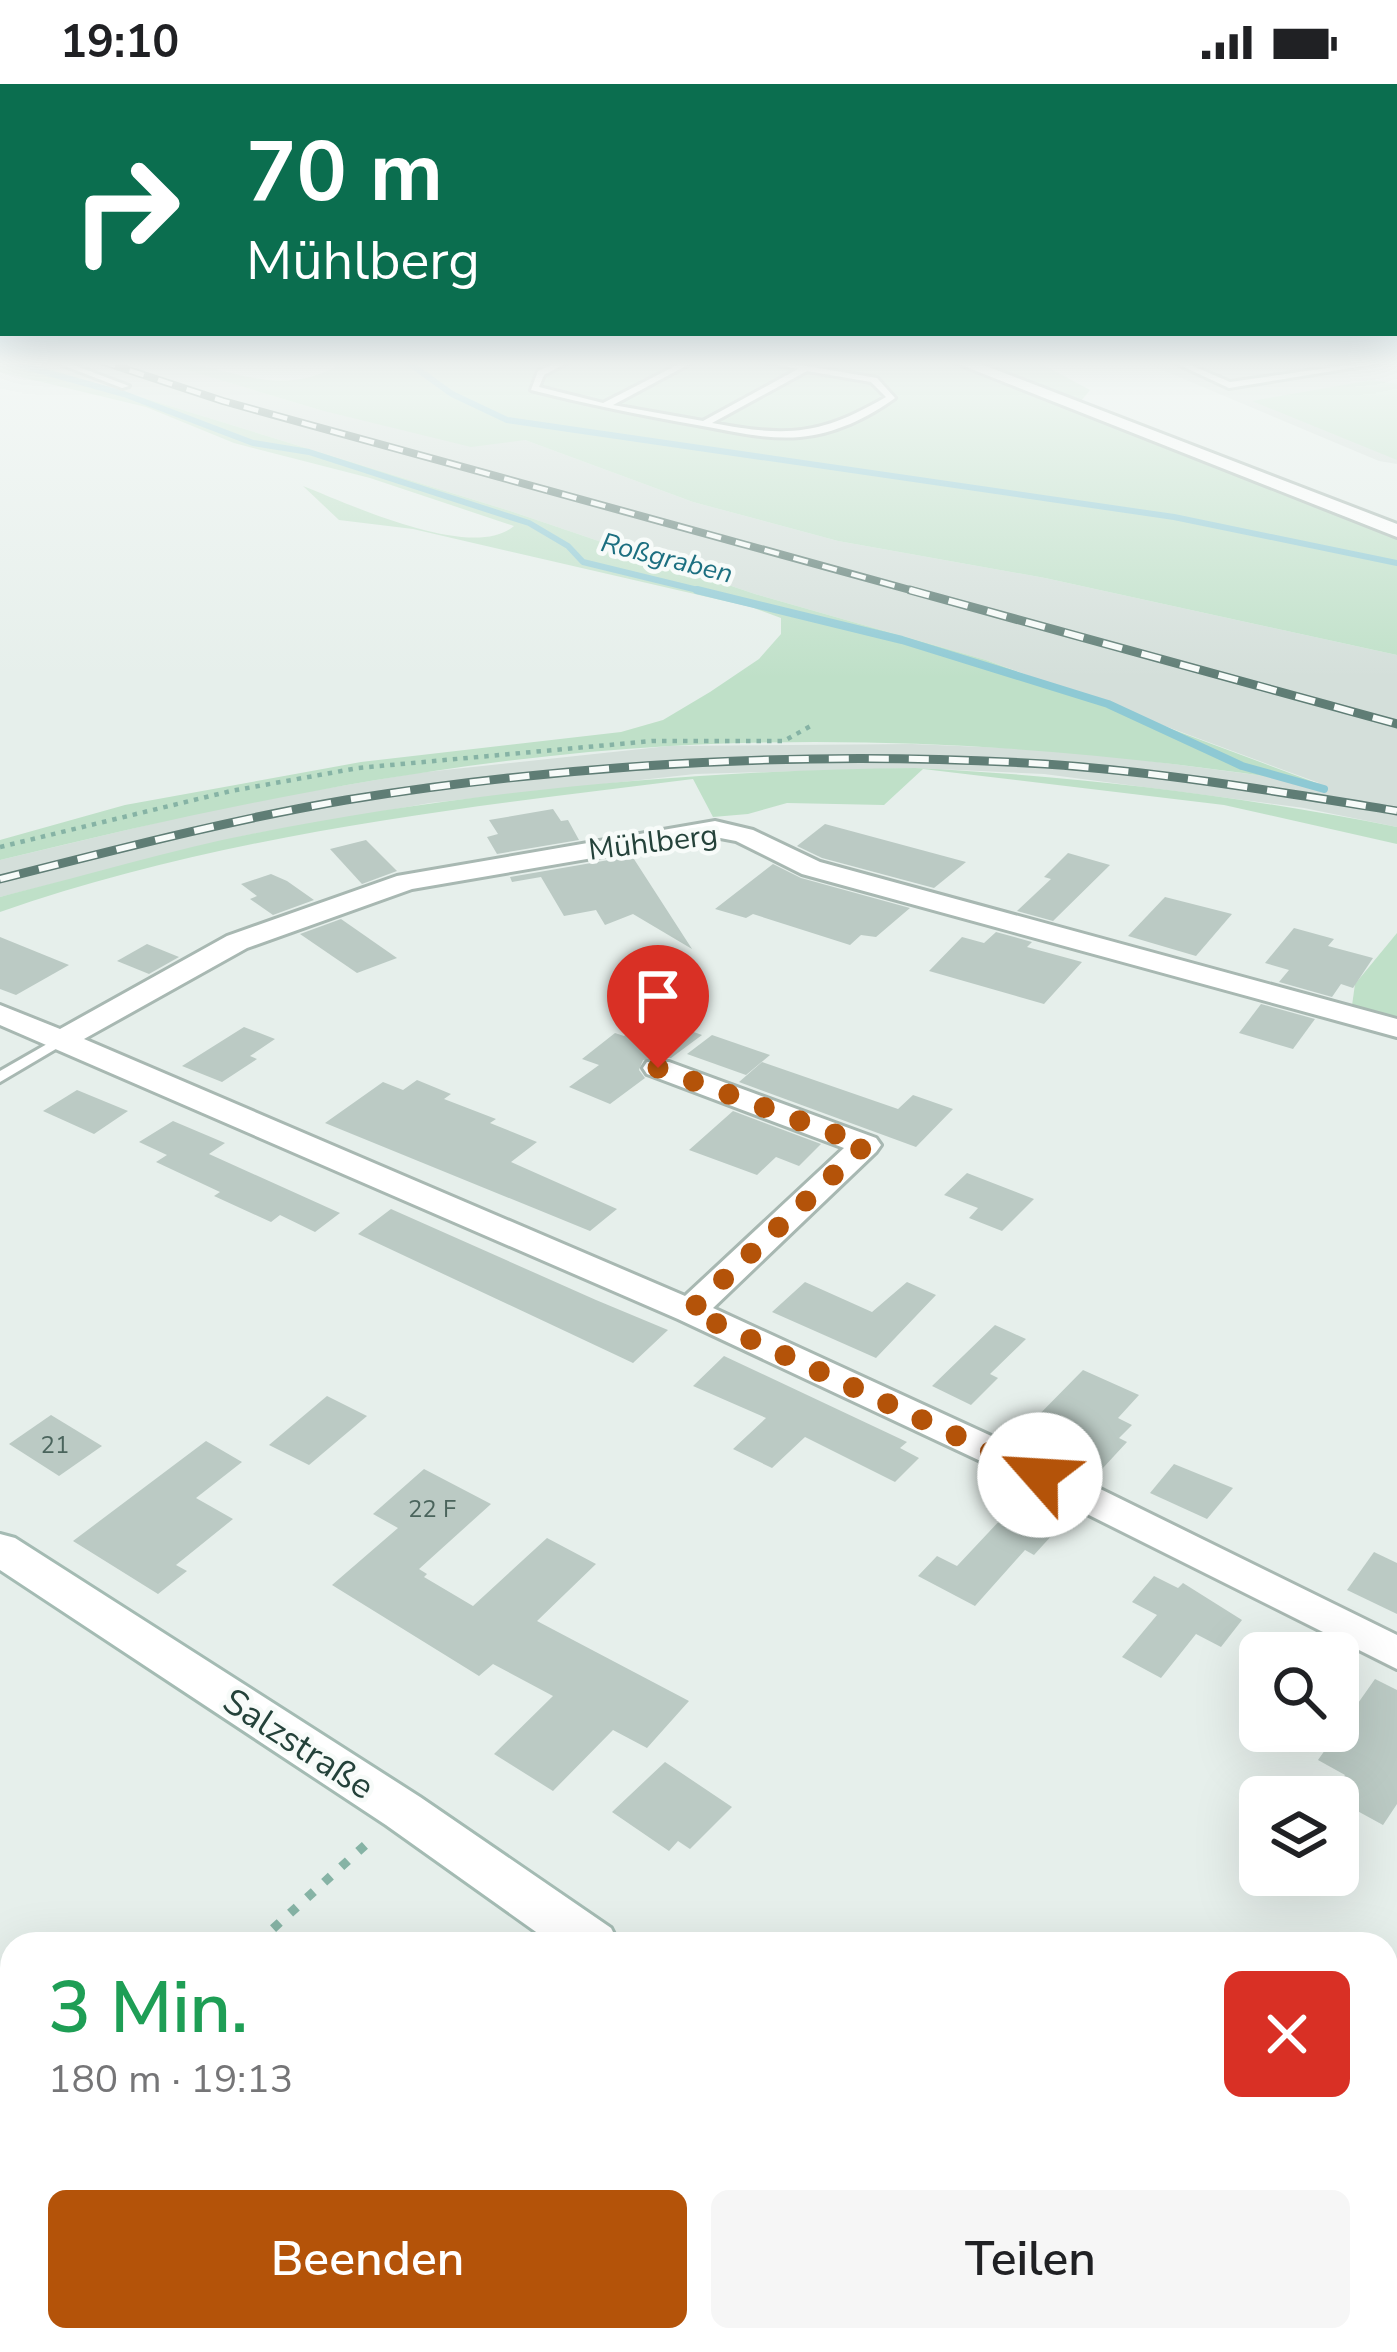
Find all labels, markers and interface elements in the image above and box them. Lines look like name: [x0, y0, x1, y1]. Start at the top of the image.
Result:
text: 19:10: [60, 12, 179, 73]
text: 70 m: [246, 115, 443, 230]
icon: right: [48, 132, 204, 288]
text: Mühlberg: [246, 224, 480, 298]
water label: Roßgraben: [597, 524, 737, 593]
street label: Mühlberg: [586, 814, 720, 871]
pin: [607, 945, 709, 1068]
icon: arrive: [625, 963, 691, 1029]
position arrow: [977, 1412, 1103, 1538]
house number: 21: [41, 1429, 69, 1461]
house number: 22 F: [408, 1493, 456, 1525]
map controls: [1239, 1632, 1359, 1896]
button: search: [1239, 1632, 1359, 1752]
street label: Salzstraße: [213, 1677, 383, 1811]
button: layers: [1239, 1776, 1359, 1896]
text: 3 Min.: [48, 1959, 248, 2057]
button: close: [1224, 1971, 1350, 2097]
text: 180 m · 19:13: [48, 2053, 293, 2106]
button: Beenden: [48, 2190, 687, 2328]
button: Teilen: [711, 2190, 1350, 2328]

